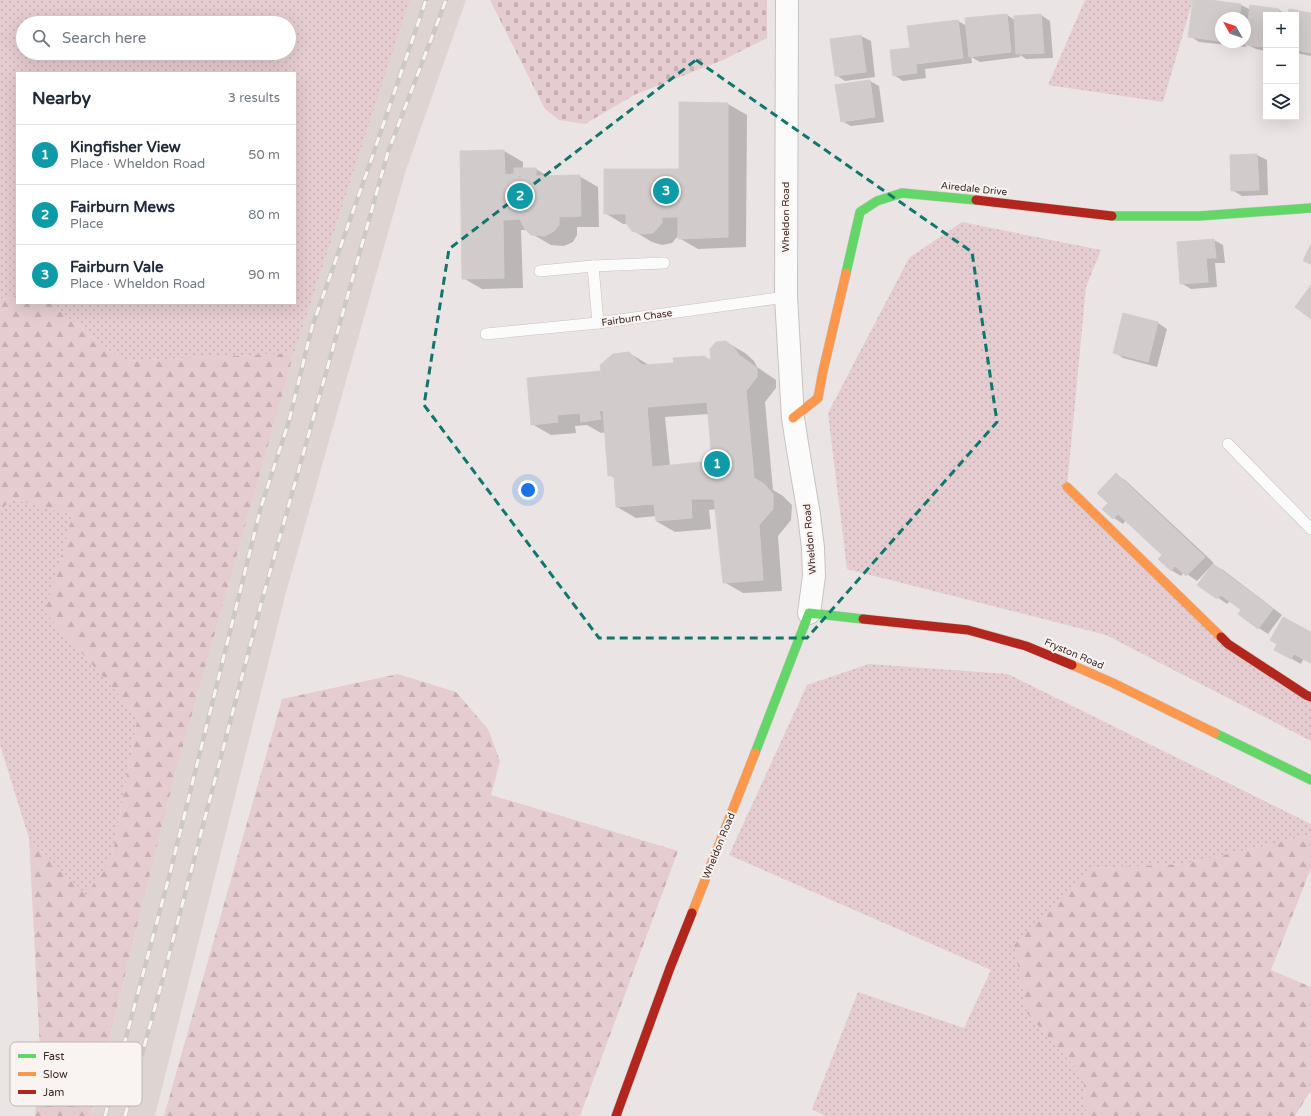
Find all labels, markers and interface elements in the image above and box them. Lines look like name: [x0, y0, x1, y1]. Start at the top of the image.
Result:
north arrow: [1215, 12, 1251, 48]
map controls: [1263, 12, 1299, 120]
button: +: [1263, 12, 1299, 48]
search box: [16, 16, 296, 60]
icon: search: [30, 27, 52, 49]
text: Search here: [62, 29, 146, 47]
button: −: [1263, 48, 1299, 84]
button: layers: [1263, 84, 1299, 120]
text: Nearby: [32, 88, 91, 109]
text: 3 results: [228, 90, 280, 106]
text: Kingfisher View: [70, 138, 181, 156]
text: 1: [41, 147, 49, 163]
text: 50 m: [248, 147, 280, 163]
text: Place · Wheldon Road: [70, 156, 205, 172]
pin: 3: [653, 176, 679, 206]
street label: Airedale Drive: [940, 180, 1008, 198]
pin: 2: [507, 181, 533, 211]
street label: Wheldon Road: [780, 182, 792, 252]
text: Fairburn Mews: [70, 198, 175, 216]
text: 2: [41, 207, 49, 223]
text: 80 m: [248, 207, 280, 223]
text: Place: [70, 216, 103, 232]
text: Fairburn Vale: [70, 258, 164, 276]
text: 3: [41, 267, 49, 283]
text: 90 m: [248, 267, 280, 283]
text: Place · Wheldon Road: [70, 276, 205, 292]
street label: Fairburn Chase: [601, 307, 673, 329]
pin: 1: [704, 449, 730, 479]
your location: [518, 480, 538, 500]
street label: Wheldon Road: [801, 503, 819, 575]
street label: Fryston Road: [1042, 636, 1106, 672]
street label: Wheldon Road: [700, 811, 738, 881]
legend: [10, 1042, 142, 1106]
text: Fast: [43, 1050, 64, 1063]
text: Slow: [43, 1068, 68, 1081]
text: Jam: [43, 1086, 64, 1099]

